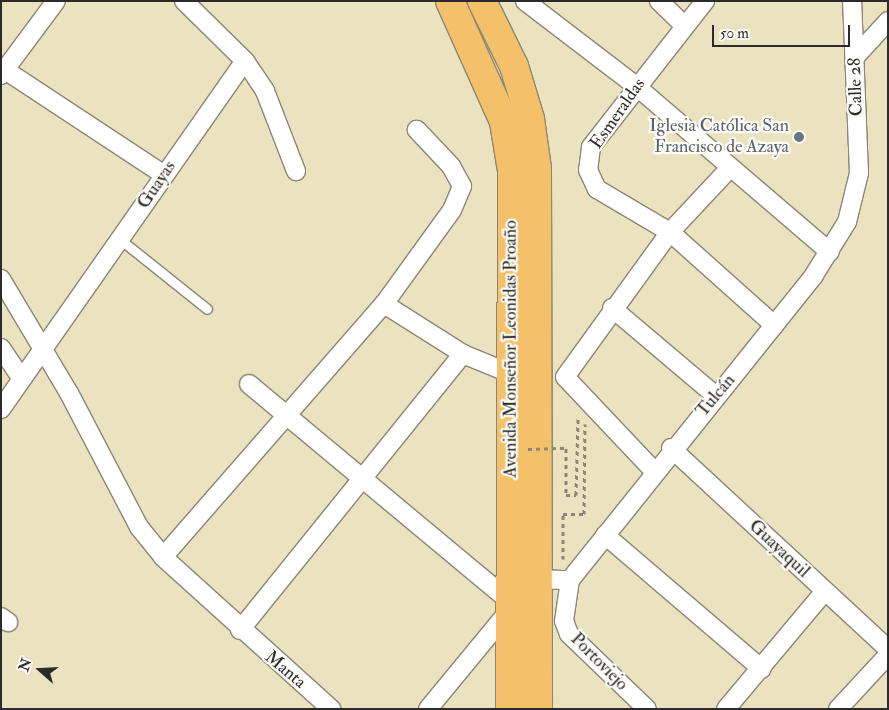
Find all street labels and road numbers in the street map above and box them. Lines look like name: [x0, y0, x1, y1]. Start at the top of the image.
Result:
street label: Calle 28: [844, 57, 868, 117]
street label: Esmeraldas: [586, 74, 650, 154]
street label: Guayas: [133, 157, 181, 213]
street label: Avenida Monseñor Leonidas Proaño: [500, 220, 522, 478]
street label: Tulcán: [692, 370, 740, 422]
street label: Guayaquil: [744, 516, 814, 582]
street label: Portoviejo: [566, 629, 632, 695]
street label: Manta: [260, 647, 310, 693]

